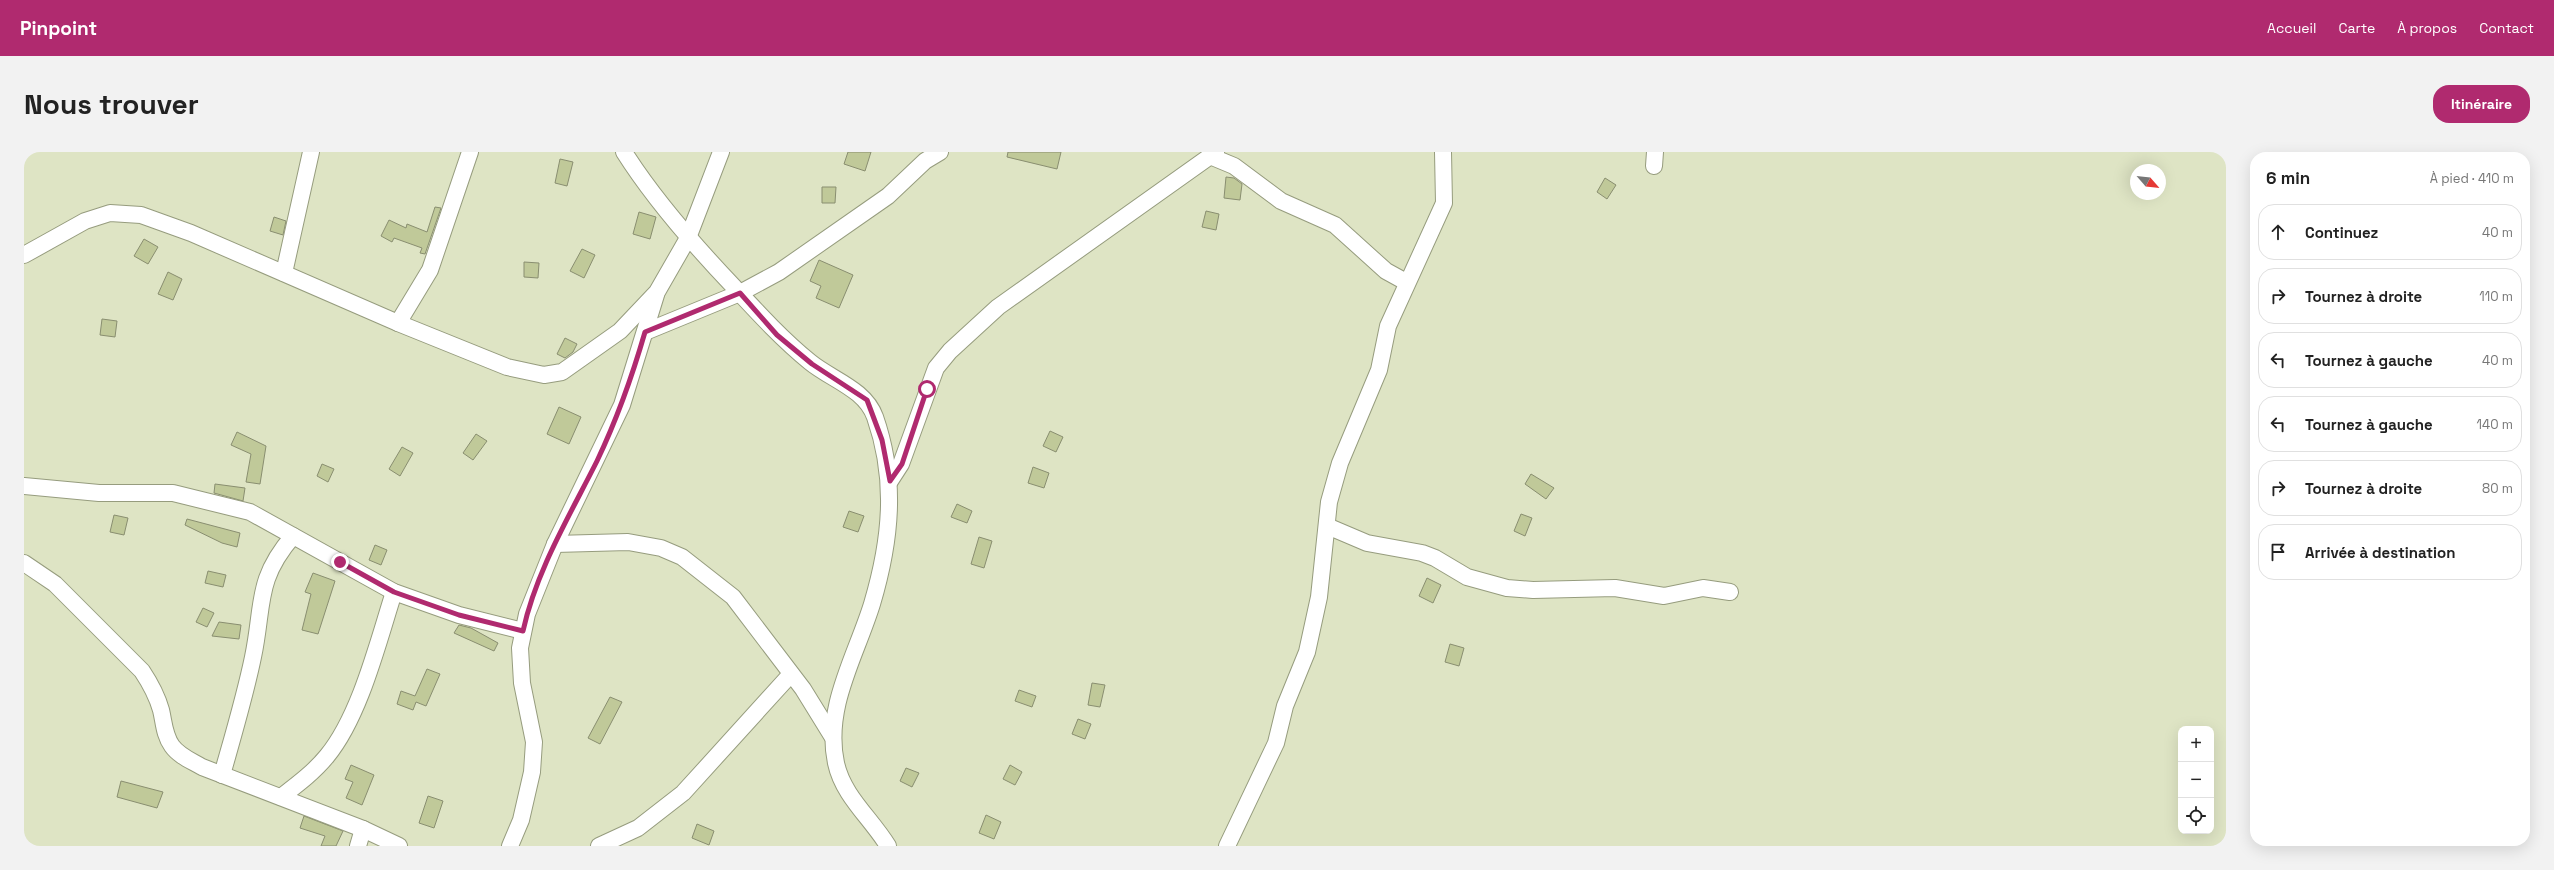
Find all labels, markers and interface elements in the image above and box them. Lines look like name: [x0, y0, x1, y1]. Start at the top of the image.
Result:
text: Pinpoint: [20, 16, 97, 41]
text: Accueil: [2267, 19, 2316, 37]
text: Carte: [2338, 19, 2375, 37]
text: À propos: [2397, 19, 2457, 37]
text: Contact: [2479, 19, 2534, 37]
button: Itinéraire: [2433, 85, 2530, 123]
text: Nous trouver: [24, 86, 199, 122]
north arrow: [2130, 164, 2166, 200]
text: 6 min: [2266, 167, 2310, 189]
text: À pied · 410 m: [2430, 170, 2514, 187]
icon: ahead: [2267, 221, 2289, 243]
text: Continuez: [2305, 223, 2378, 242]
text: 40 m: [2482, 224, 2513, 241]
icon: right: [2267, 285, 2289, 307]
text: Tournez à droite: [2305, 287, 2422, 306]
text: 110 m: [2479, 288, 2513, 305]
icon: left: [2267, 349, 2289, 371]
text: Tournez à gauche: [2305, 351, 2433, 370]
text: 40 m: [2482, 352, 2513, 369]
route start: [918, 380, 936, 398]
icon: left: [2267, 413, 2289, 435]
text: Tournez à gauche: [2305, 415, 2433, 434]
text: 140 m: [2477, 416, 2513, 433]
icon: right: [2267, 477, 2289, 499]
text: Tournez à droite: [2305, 479, 2422, 498]
text: 80 m: [2482, 480, 2513, 497]
icon: arrive: [2267, 541, 2289, 563]
text: Arrivée à destination: [2305, 543, 2455, 562]
route end: [331, 553, 349, 571]
map controls: [2178, 726, 2214, 834]
button: +: [2178, 726, 2214, 762]
button: −: [2178, 762, 2214, 798]
button: locate: [2178, 798, 2214, 834]

